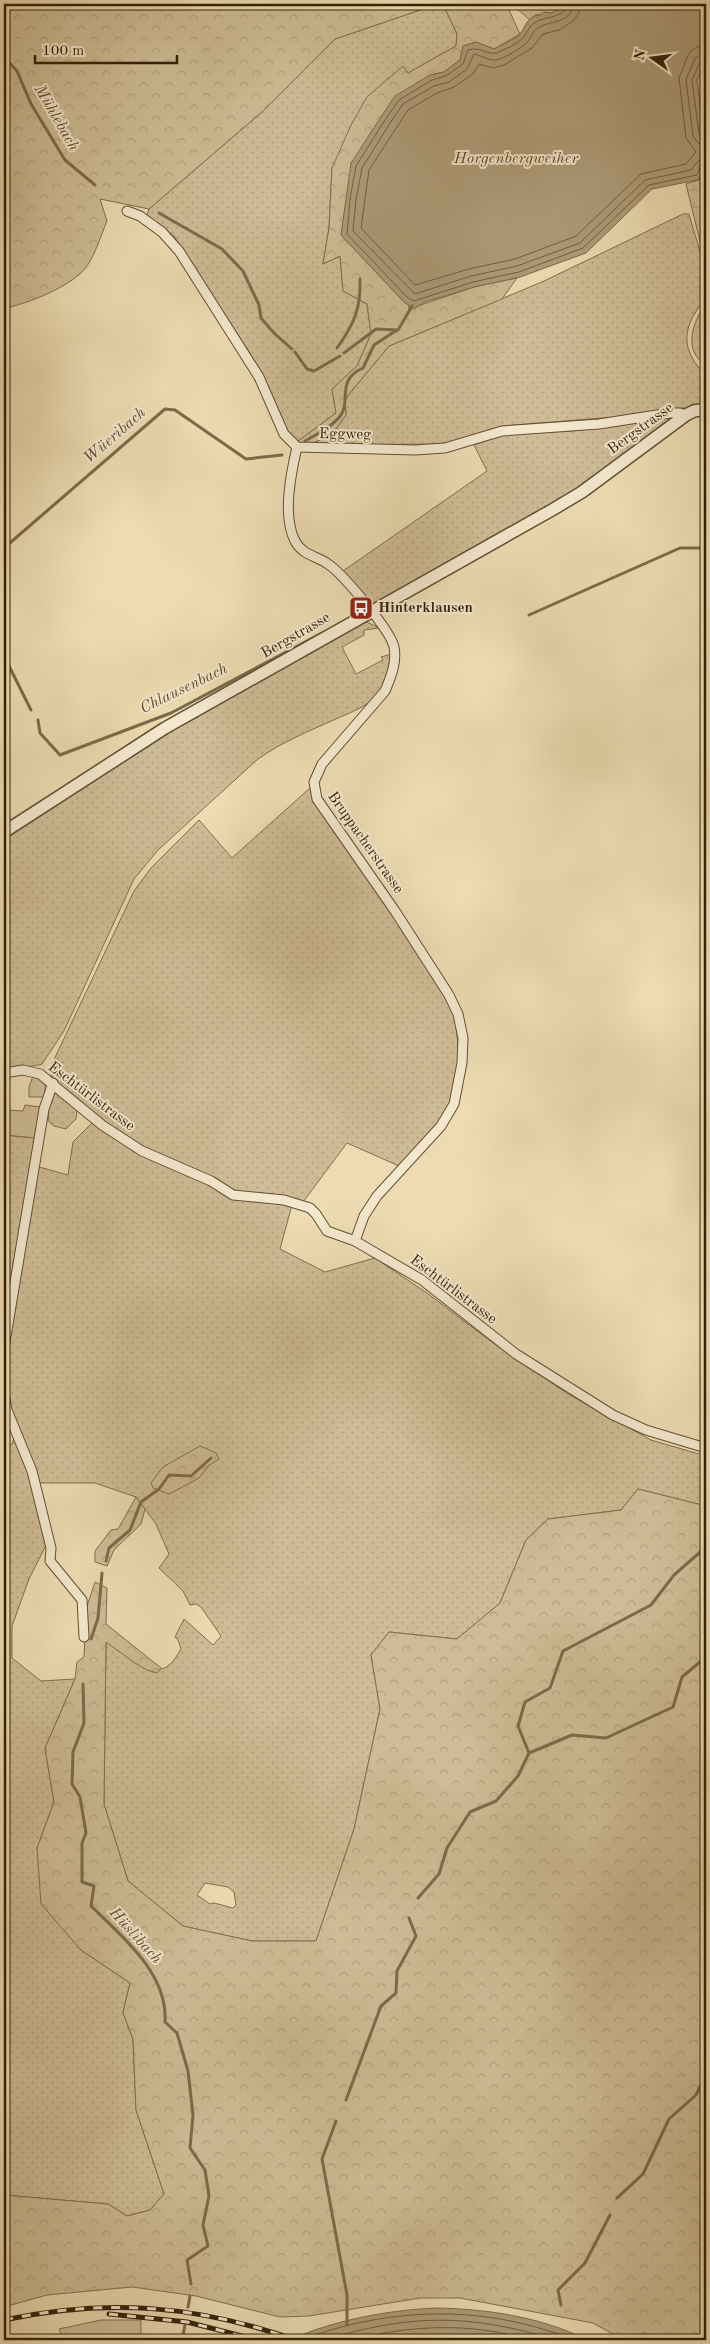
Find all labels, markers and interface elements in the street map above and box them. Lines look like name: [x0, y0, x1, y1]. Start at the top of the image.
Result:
scale bar: [35, 32, 178, 64]
north arrow: [628, 32, 678, 82]
text: 100 m: [42, 44, 84, 59]
text: N: [632, 48, 649, 62]
water label: Mühlebach: [30, 81, 81, 154]
water label: Horgenbergweiher: [453, 151, 579, 167]
street label: Bergstrasse: [606, 400, 677, 458]
water label: Wüeribach: [81, 405, 149, 467]
street label: Eggweg: [319, 427, 371, 443]
bus stop icon: Hinterklausen: [348, 595, 374, 621]
place label: Hinterklausen: [378, 601, 473, 616]
street label: Bergstrasse: [259, 610, 333, 662]
water label: Chlausenbach: [138, 661, 230, 717]
street label: Bruppacherstrasse: [324, 789, 406, 897]
street label: Eschtürlistrasse: [45, 1060, 137, 1134]
street label: Eschtürlistrasse: [407, 1253, 499, 1327]
water label: Hüslibach: [105, 1904, 164, 1967]

